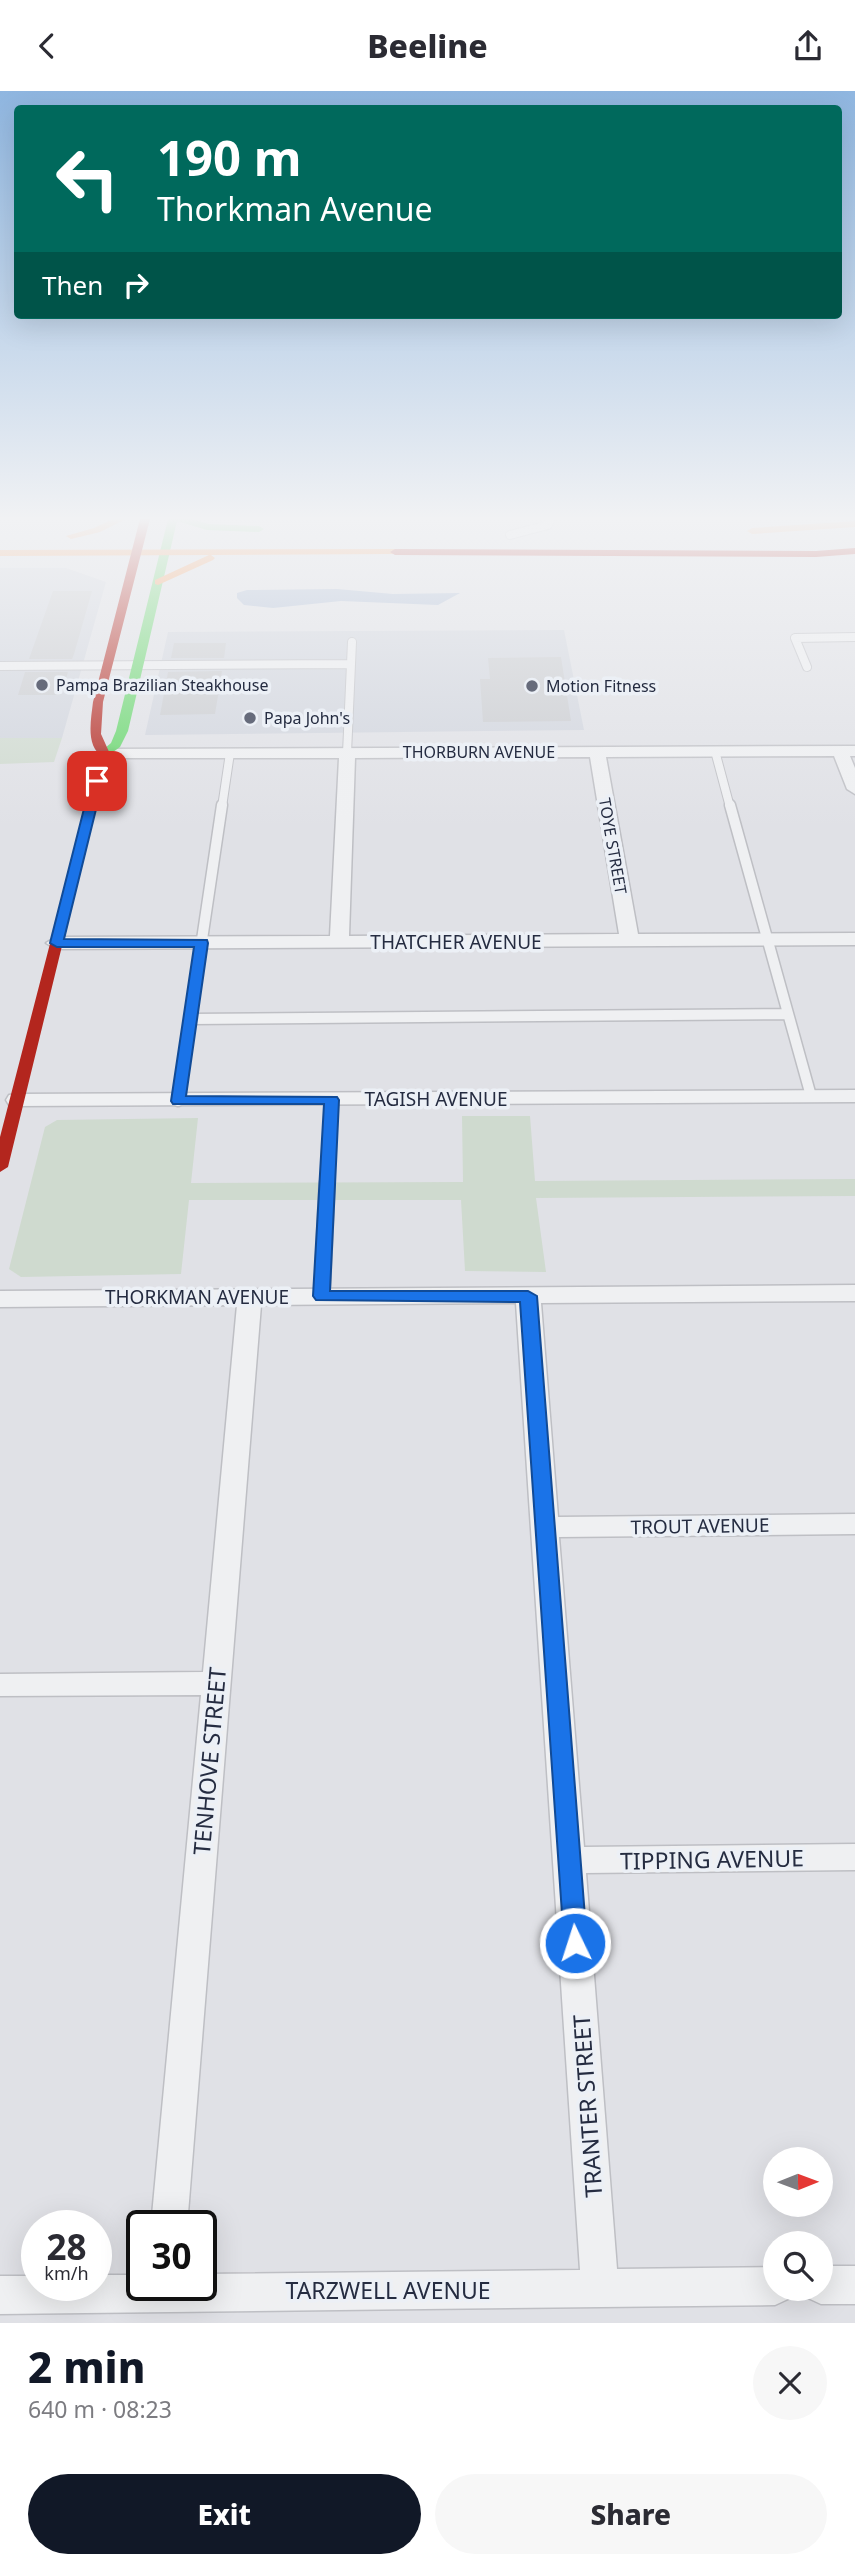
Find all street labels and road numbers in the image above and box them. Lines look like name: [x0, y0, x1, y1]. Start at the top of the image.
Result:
street label: THORBURN AVENUE: [403, 741, 555, 763]
street label: TOYE STREET: [594, 796, 632, 896]
street label: THATCHER AVENUE: [370, 929, 542, 955]
street label: TAGISH AVENUE: [365, 1086, 507, 1112]
street label: THORKMAN AVENUE: [105, 1284, 289, 1310]
street label: TROUT AVENUE: [630, 1512, 770, 1540]
street label: TENHOVE STREET: [185, 1666, 233, 1856]
street label: TIPPING AVENUE: [620, 1841, 804, 1877]
street label: TRANTER STREET: [565, 2013, 609, 2199]
street label: TARZWELL AVENUE: [285, 2274, 491, 2306]

